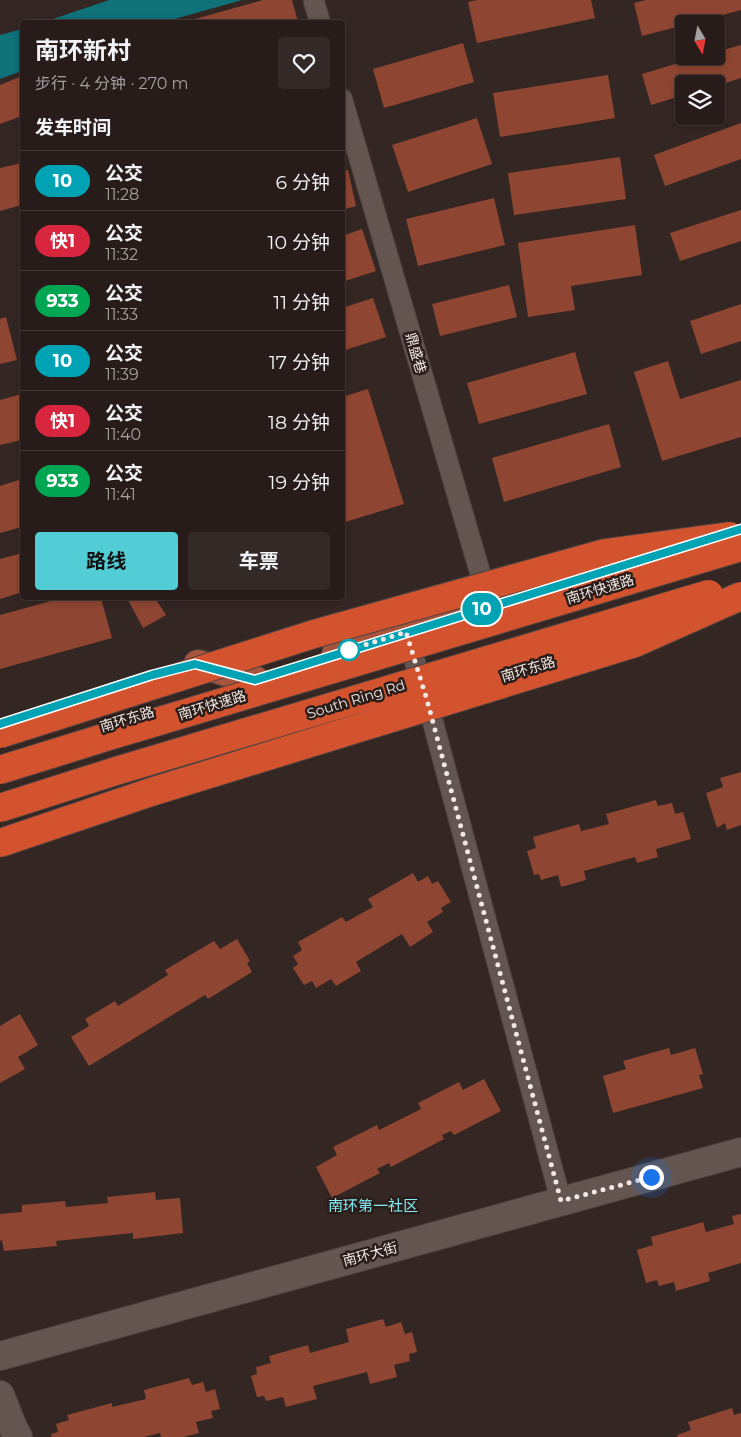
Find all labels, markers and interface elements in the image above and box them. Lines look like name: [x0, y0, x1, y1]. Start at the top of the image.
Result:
north arrow: [675, 15, 725, 65]
map controls: [675, 15, 725, 125]
text: 南环新村: [35, 36, 131, 65]
button: heart: [278, 37, 330, 89]
text: 步行 · 4 分钟 · 270 m: [35, 74, 189, 93]
button: layers: [675, 75, 725, 125]
text: 发车时间: [35, 116, 111, 139]
text: 公交: [105, 162, 143, 185]
text: 10: [53, 170, 72, 192]
text: 6 分钟: [275, 171, 330, 194]
text: 11:28: [105, 185, 139, 204]
text: 公交: [105, 222, 143, 245]
text: 快1: [50, 230, 75, 252]
text: 10 分钟: [268, 231, 330, 254]
text: 11:32: [105, 245, 138, 264]
text: 公交: [105, 282, 143, 305]
text: 933: [46, 290, 79, 312]
text: 11 分钟: [273, 291, 330, 314]
text: 11:33: [105, 305, 138, 324]
street label: 鼎盛巷: [402, 330, 430, 376]
text: 公交: [105, 342, 143, 365]
text: 10: [53, 350, 72, 372]
text: 17 分钟: [269, 351, 330, 374]
text: 11:39: [105, 365, 139, 384]
text: 公交: [105, 402, 143, 425]
text: 快1: [50, 410, 75, 432]
text: 18 分钟: [268, 411, 330, 434]
text: 11:40: [105, 425, 141, 444]
text: 公交: [105, 462, 143, 485]
text: 933: [46, 470, 79, 492]
text: 19 分钟: [269, 471, 330, 494]
text: 11:41: [105, 485, 136, 504]
button: 路线: [35, 532, 178, 590]
button: 车票: [188, 532, 330, 590]
street label: 南环快速路: [564, 570, 636, 608]
line badge: 10: [460, 593, 504, 625]
text: 10: [472, 598, 492, 620]
unlabelled marker: [338, 639, 360, 661]
street label: 南环东路: [499, 652, 557, 686]
street label: South Ring Rd: [305, 676, 407, 722]
street label: 南环快速路: [176, 686, 248, 724]
street label: 南环东路: [98, 702, 156, 736]
your location: [639, 1165, 664, 1190]
district label: 南环第一社区: [328, 1196, 418, 1215]
street label: 南环大街: [341, 1238, 399, 1270]

